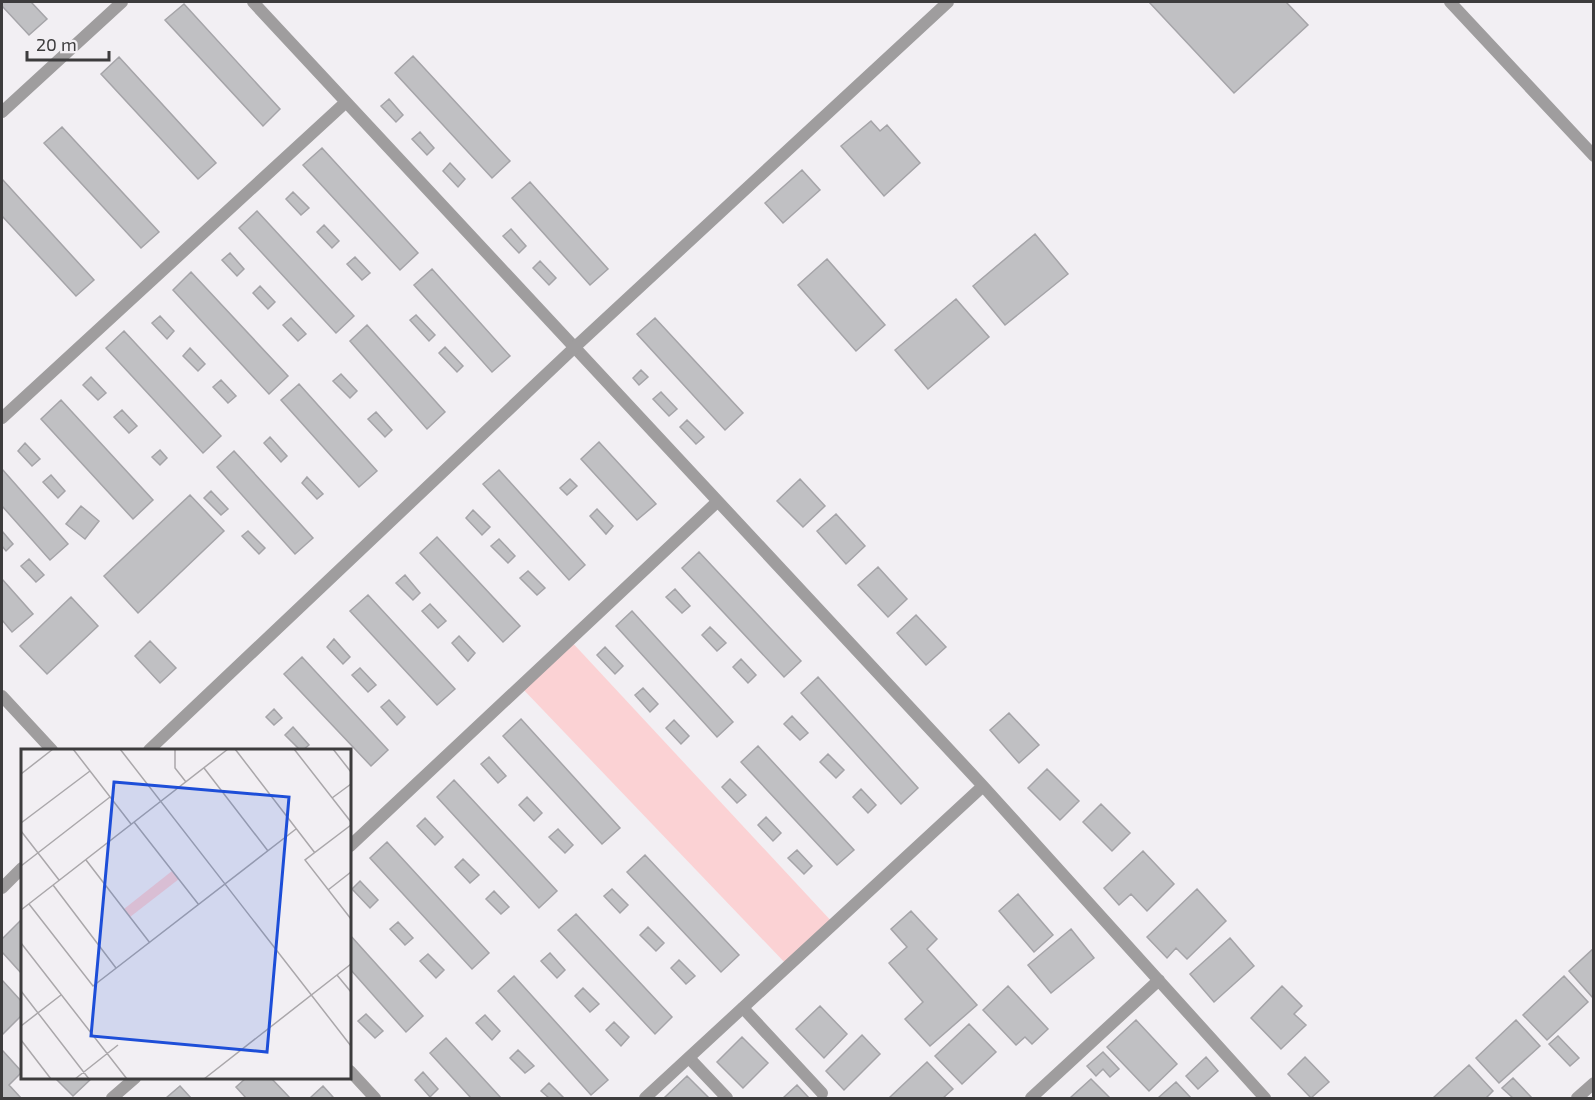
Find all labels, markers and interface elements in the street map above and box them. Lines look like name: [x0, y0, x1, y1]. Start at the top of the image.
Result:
scale bar: [27, 24, 110, 62]
text: 20 m: [36, 33, 77, 55]
inset map: [21, 749, 351, 1079]

